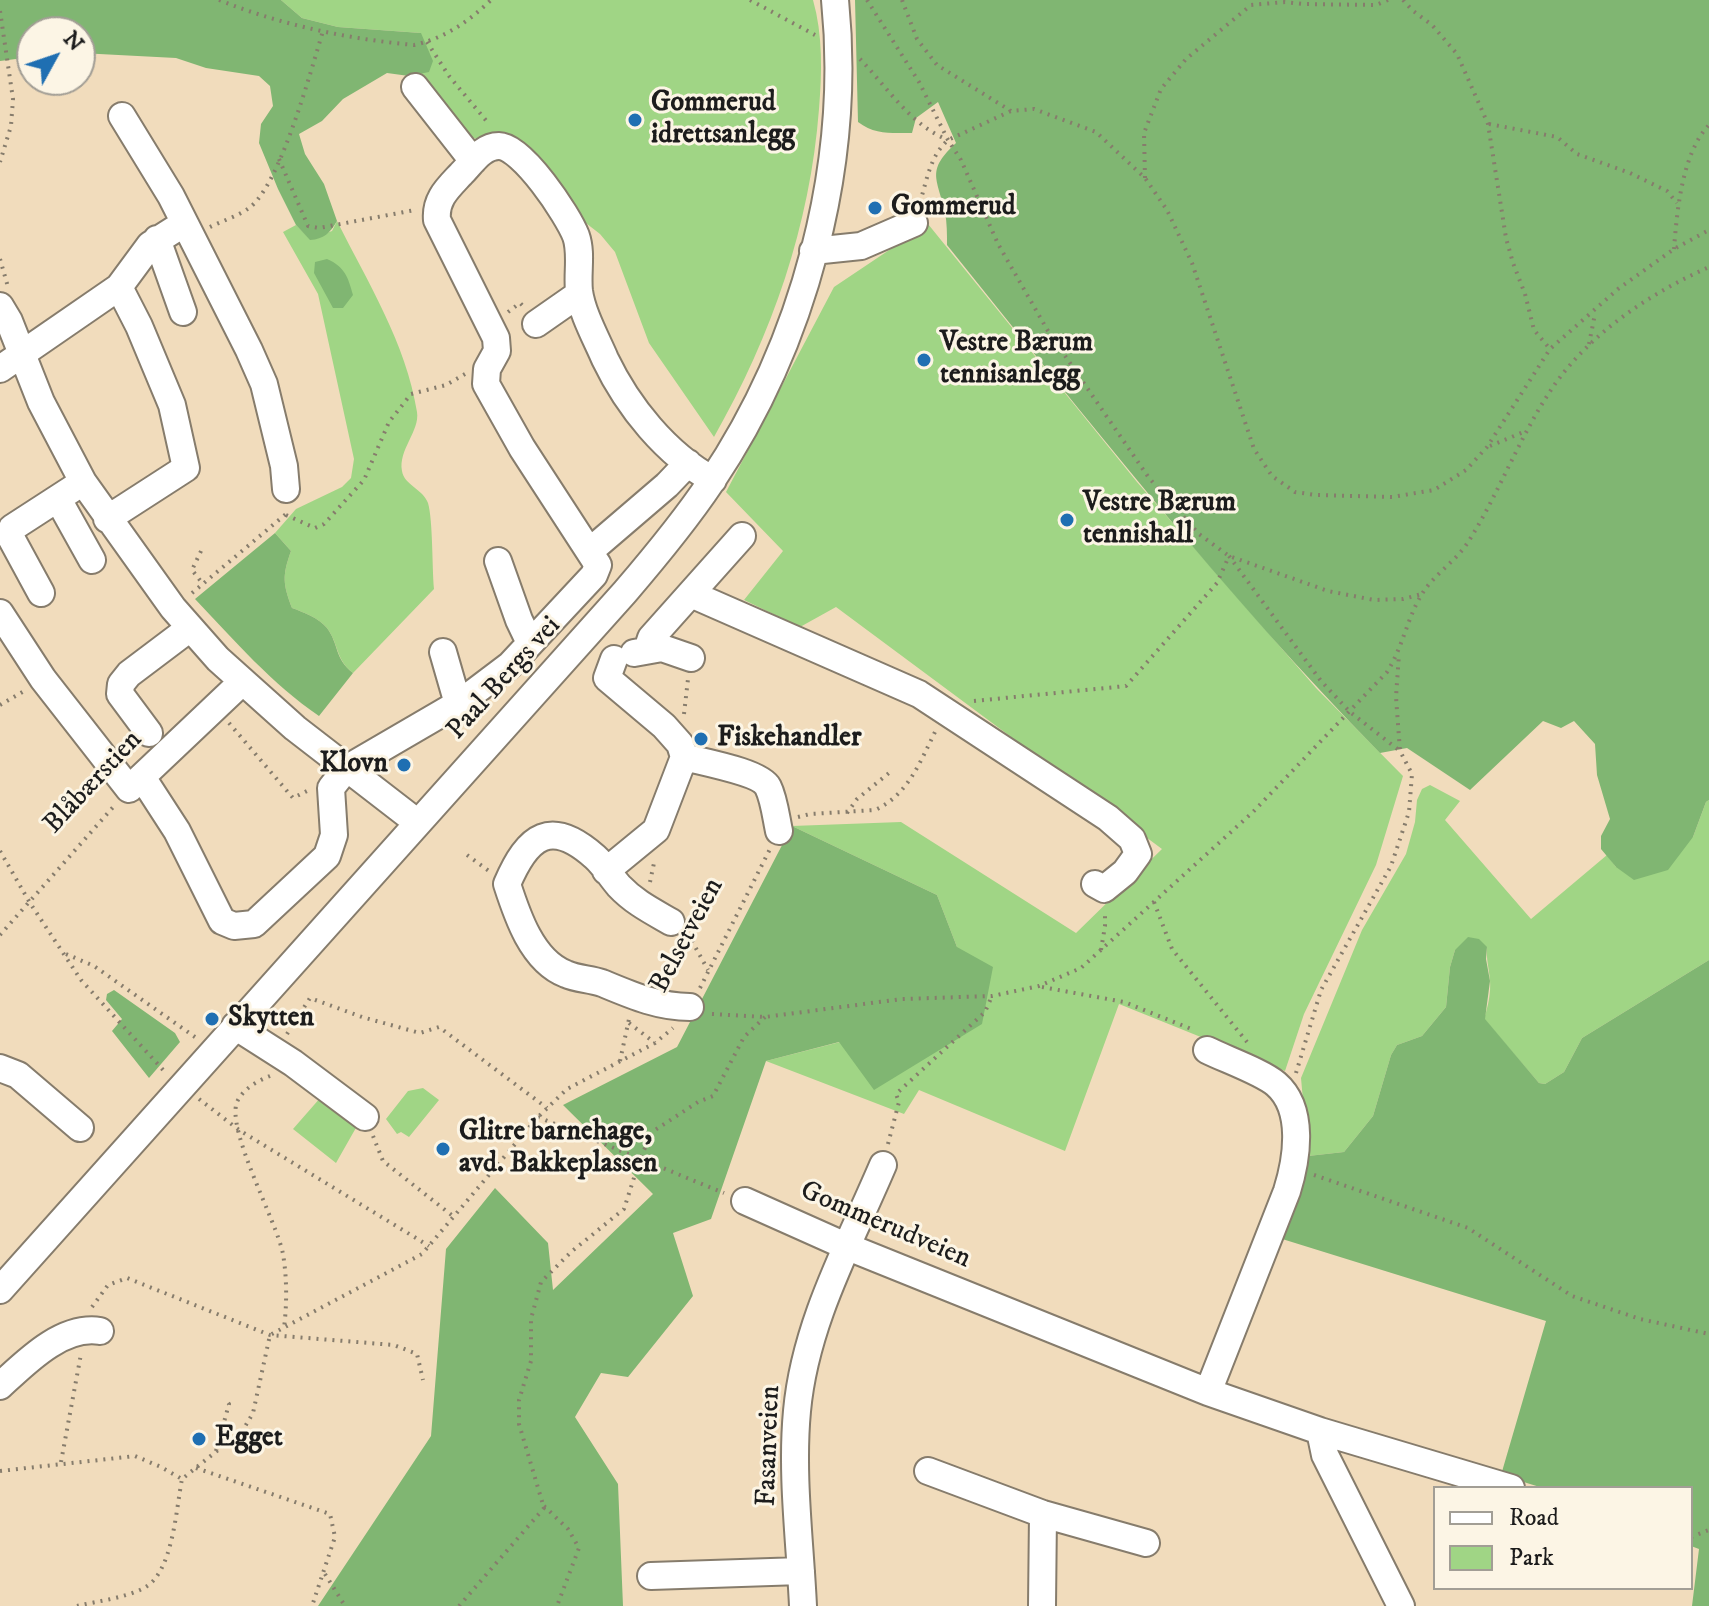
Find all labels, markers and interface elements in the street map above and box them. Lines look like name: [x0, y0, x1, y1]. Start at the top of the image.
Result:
north arrow: [16, 16, 96, 96]
text: N: [57, 26, 89, 57]
place label: Gommerud idrettsanlegg: [651, 87, 795, 153]
marker: Gommerud idrettsanlegg: [626, 111, 644, 129]
place label: Gommerud: [891, 191, 1016, 225]
marker: Gommerud: [866, 199, 884, 217]
place label: Vestre Bærum tennisanlegg: [940, 327, 1093, 393]
marker: Vestre Bærum tennisanlegg: [915, 351, 933, 369]
place label: Vestre Bærum tennishall: [1083, 487, 1236, 553]
marker: Vestre Bærum tennishall: [1058, 511, 1076, 529]
street label: Paal Bergs vei: [441, 610, 569, 748]
place label: Fiskehandler: [717, 722, 861, 756]
street label: Blåbærstien: [38, 724, 150, 842]
marker: Fiskehandler: [692, 730, 710, 748]
place label: Klovn: [319, 748, 388, 782]
marker: Klovn: [395, 756, 413, 774]
street label: Belsetveien: [644, 873, 732, 999]
place label: Skytten: [228, 1002, 314, 1036]
marker: Skytten: [203, 1010, 221, 1028]
place label: Glitre barnehage, avd. Bakkeplassen: [459, 1116, 658, 1182]
marker: Glitre barnehage, avd. Bakkeplassen: [434, 1140, 452, 1158]
street label: Gommerudveien: [795, 1175, 975, 1277]
street label: Fasanveien: [751, 1385, 789, 1507]
place label: Egget: [215, 1422, 283, 1456]
marker: Egget: [190, 1430, 208, 1448]
legend: [1433, 1486, 1693, 1590]
text: Road: [1509, 1503, 1559, 1533]
text: Park: [1509, 1543, 1554, 1573]

